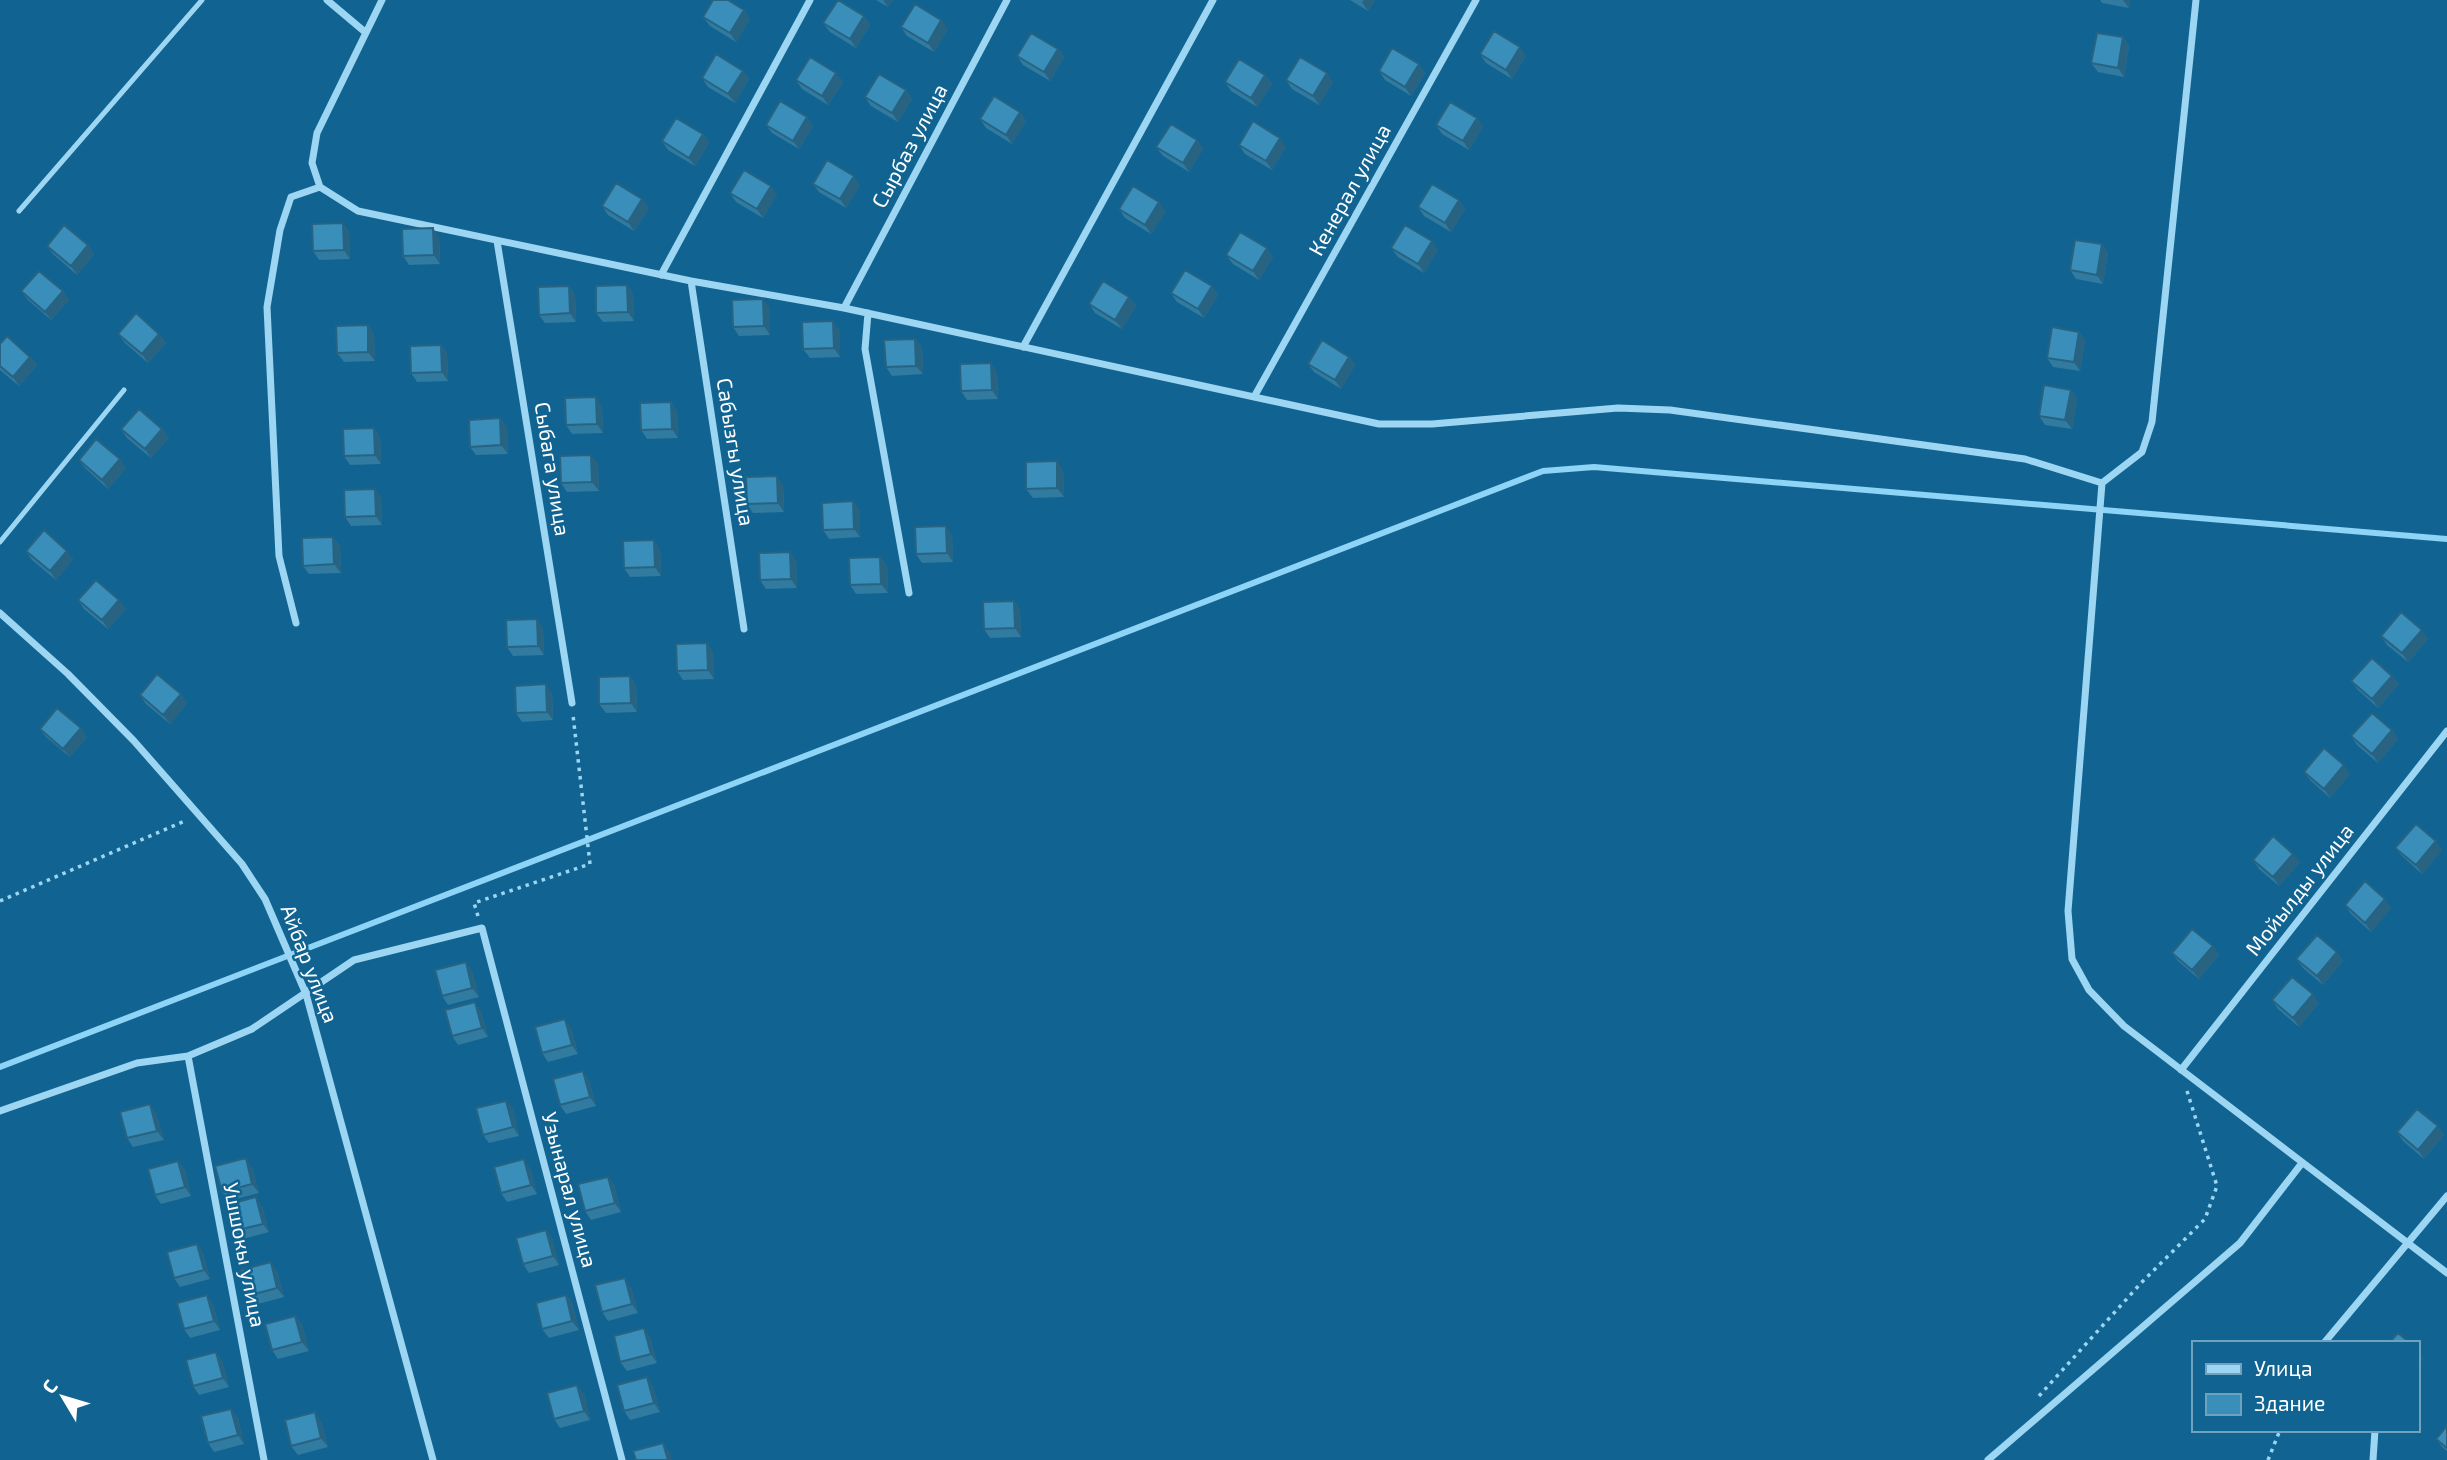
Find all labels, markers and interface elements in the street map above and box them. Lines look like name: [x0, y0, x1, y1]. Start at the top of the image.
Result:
street label: Сырбаз улица: [866, 79, 953, 212]
street label: Кенерал улица: [1302, 119, 1396, 260]
street label: Сабызгы улица: [711, 376, 761, 528]
street label: Сыбага улица: [530, 400, 576, 538]
street label: Мойылды улица: [2240, 818, 2359, 961]
street label: Айбар улица: [275, 901, 344, 1026]
street label: Узынарал улица: [537, 1109, 603, 1270]
street label: Ушшокы улица: [218, 1180, 272, 1329]
legend: [2192, 1341, 2419, 1432]
text: Улица: [2254, 1355, 2313, 1380]
north arrow: [28, 1362, 98, 1432]
text: С: [37, 1375, 62, 1398]
text: Здание: [2254, 1390, 2325, 1415]

